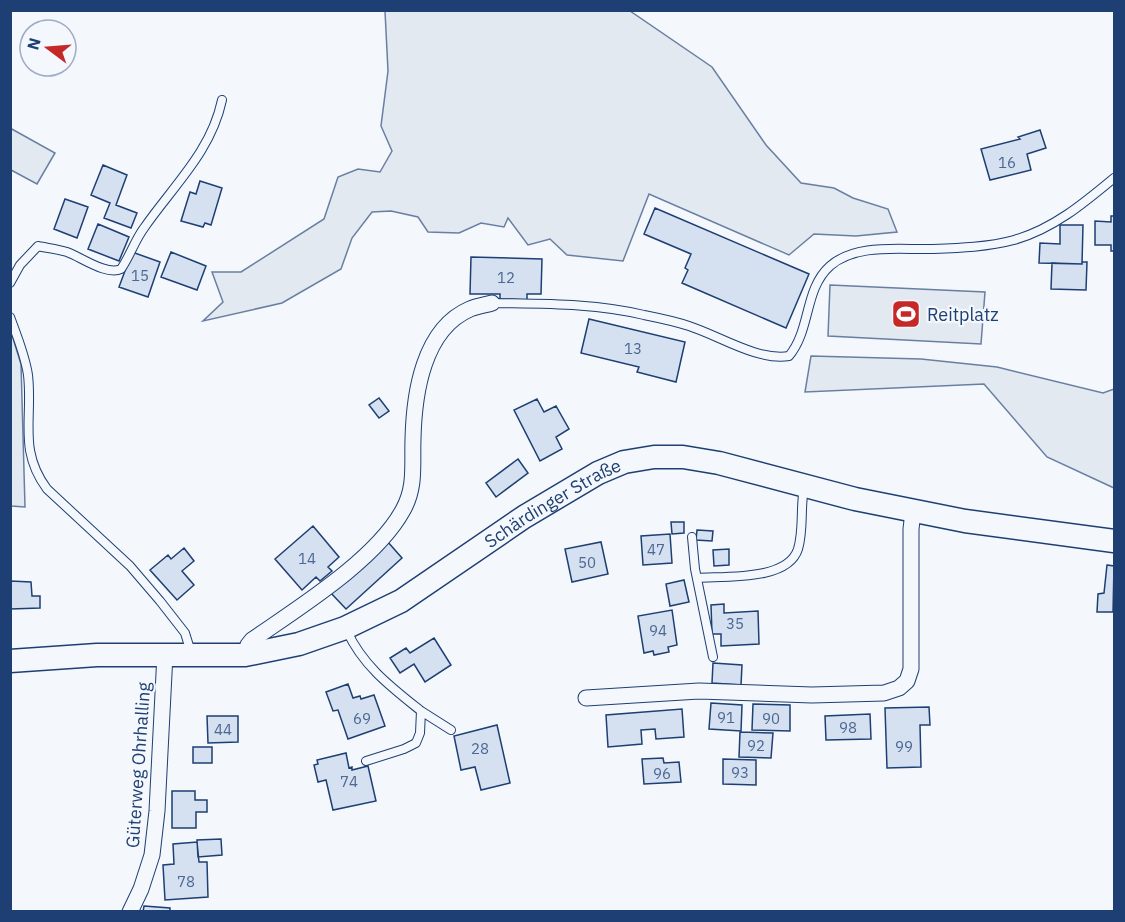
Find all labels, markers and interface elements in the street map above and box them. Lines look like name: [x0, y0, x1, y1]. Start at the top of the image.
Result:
north arrow: [18, 18, 78, 78]
text: N: [22, 36, 45, 52]
house number: 16: [998, 153, 1016, 172]
house number: 15: [131, 266, 149, 285]
house number: 12: [497, 268, 515, 287]
sports icon: Reitplatz: [890, 298, 922, 330]
place label: Reitplatz: [927, 303, 999, 326]
house number: 13: [624, 339, 642, 358]
street label: Schärdinger Straße: [480, 453, 624, 552]
house number: 47: [647, 540, 665, 559]
house number: 14: [298, 549, 316, 568]
house number: 50: [578, 553, 596, 572]
house number: 35: [726, 614, 744, 633]
house number: 94: [649, 621, 667, 640]
street label: Güterweg Ohrhalling: [121, 681, 155, 849]
house number: 91: [717, 708, 735, 727]
house number: 69: [353, 709, 371, 728]
house number: 90: [762, 709, 780, 728]
house number: 98: [839, 718, 857, 737]
house number: 44: [214, 720, 232, 739]
house number: 92: [747, 736, 765, 755]
house number: 99: [895, 737, 913, 756]
house number: 28: [471, 739, 489, 758]
house number: 93: [731, 763, 749, 782]
house number: 96: [653, 764, 671, 783]
house number: 74: [340, 772, 358, 791]
house number: 78: [177, 872, 195, 891]

